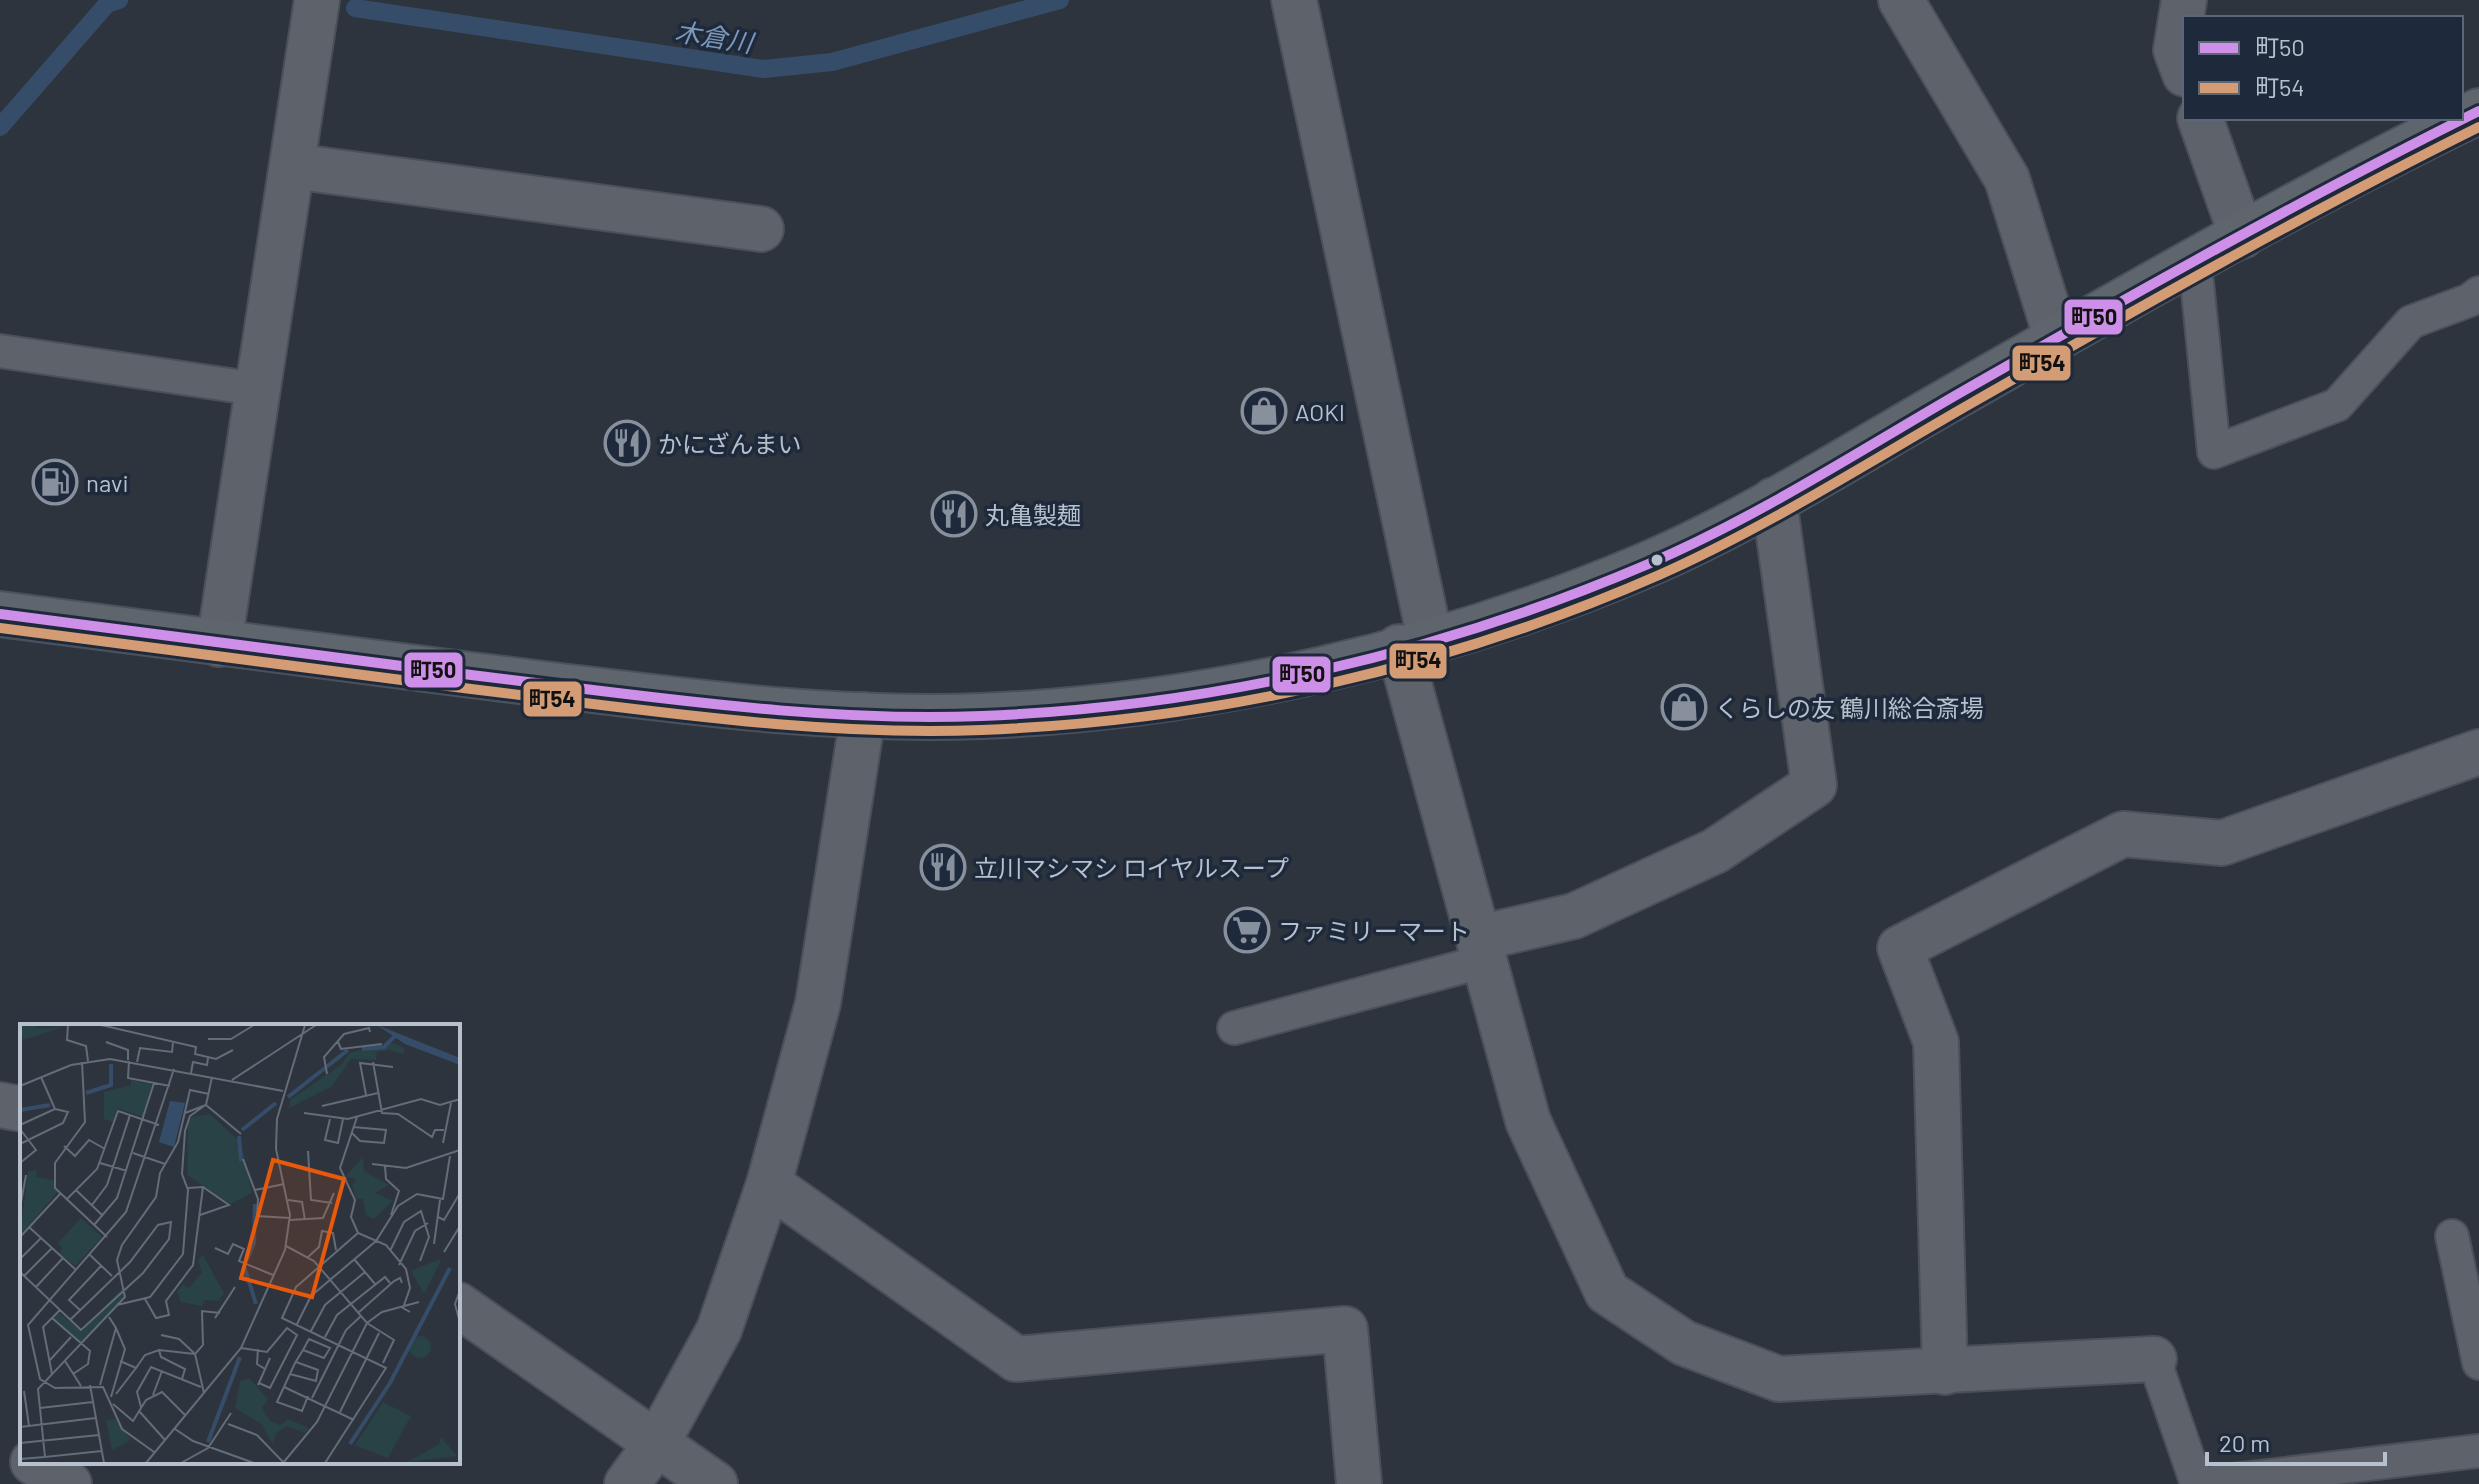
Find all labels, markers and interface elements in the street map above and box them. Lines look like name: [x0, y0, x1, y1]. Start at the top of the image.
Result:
water label: 木倉川: [673, 15, 758, 58]
legend: [2183, 16, 2463, 120]
text: 町50: [2255, 32, 2305, 61]
text: 町54: [2255, 72, 2305, 101]
line badge: 町50: [2063, 298, 2124, 336]
text: 町50: [2071, 303, 2117, 329]
line badge: 町54: [2011, 344, 2072, 382]
text: 町54: [2018, 349, 2066, 375]
shop icon: AOKI: [1240, 387, 1288, 435]
place label: AOKI: [1295, 397, 1345, 426]
restaurant icon: かにざんまい: [603, 419, 651, 467]
place label: かにざんまい: [658, 429, 802, 458]
fuel station icon: navi: [31, 458, 79, 506]
place label: navi: [86, 468, 129, 497]
restaurant icon: 丸亀製麺: [930, 490, 978, 538]
place label: 丸亀製麺: [985, 500, 1081, 529]
unlabelled marker: [1649, 552, 1665, 568]
line badge: 町54: [1388, 642, 1448, 680]
text: 町54: [1394, 646, 1442, 672]
line badge: 町50: [403, 651, 464, 689]
line badge: 町50: [1271, 655, 1332, 694]
text: 町50: [410, 656, 456, 682]
text: 町50: [1279, 660, 1325, 686]
line badge: 町54: [522, 680, 583, 718]
shop icon: くらしの友 鶴川総合斎場: [1660, 683, 1708, 731]
text: 町54: [528, 685, 576, 711]
place label: くらしの友 鶴川総合斎場: [1715, 693, 1984, 722]
restaurant icon: 立川マシマシ ロイヤルスープ: [919, 843, 967, 891]
place label: 立川マシマシ ロイヤルスープ: [974, 853, 1289, 882]
supermarket icon: ファミリーマート: [1223, 906, 1271, 954]
place label: ファミリーマート: [1278, 916, 1470, 945]
inset map: [20, 1024, 460, 1464]
scale bar: [2207, 1416, 2385, 1466]
text: 20 m: [2219, 1428, 2270, 1457]

